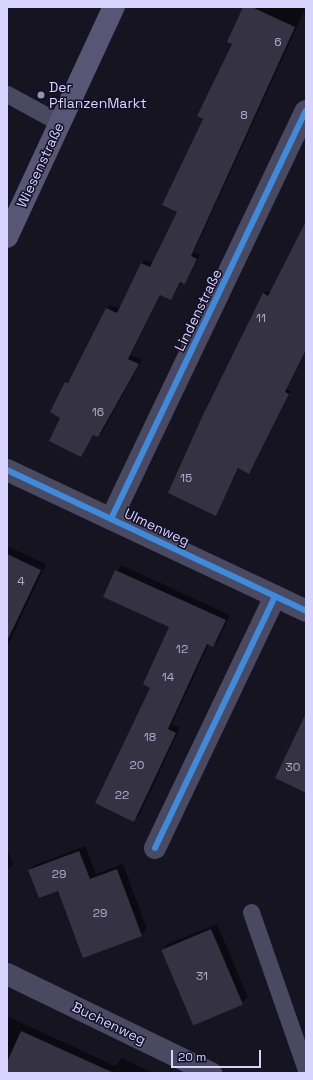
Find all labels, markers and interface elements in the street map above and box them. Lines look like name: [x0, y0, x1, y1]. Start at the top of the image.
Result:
house number: 6: [274, 36, 282, 50]
place label: Der PflanzenMarkt: [49, 79, 147, 112]
marker: Der PflanzenMarkt: [36, 90, 46, 100]
house number: 8: [240, 109, 248, 123]
street label: Wiesenstraße: [13, 120, 67, 210]
street label: Lindenstraße: [171, 266, 225, 354]
house number: 11: [256, 312, 266, 326]
house number: 16: [92, 406, 104, 420]
house number: 15: [180, 472, 192, 486]
street label: Ulmenweg: [122, 505, 192, 549]
house number: 4: [17, 575, 25, 589]
house number: 12: [176, 643, 188, 657]
house number: 14: [162, 671, 174, 685]
house number: 18: [144, 731, 156, 745]
house number: 20: [130, 759, 144, 773]
house number: 30: [286, 761, 300, 775]
house number: 22: [115, 789, 129, 803]
house number: 29: [52, 868, 66, 882]
house number: 29: [93, 907, 107, 921]
house number: 31: [196, 970, 208, 984]
street label: Buchenweg: [69, 998, 149, 1048]
scale bar: [173, 1042, 263, 1068]
text: 20 m: [178, 1049, 206, 1065]

